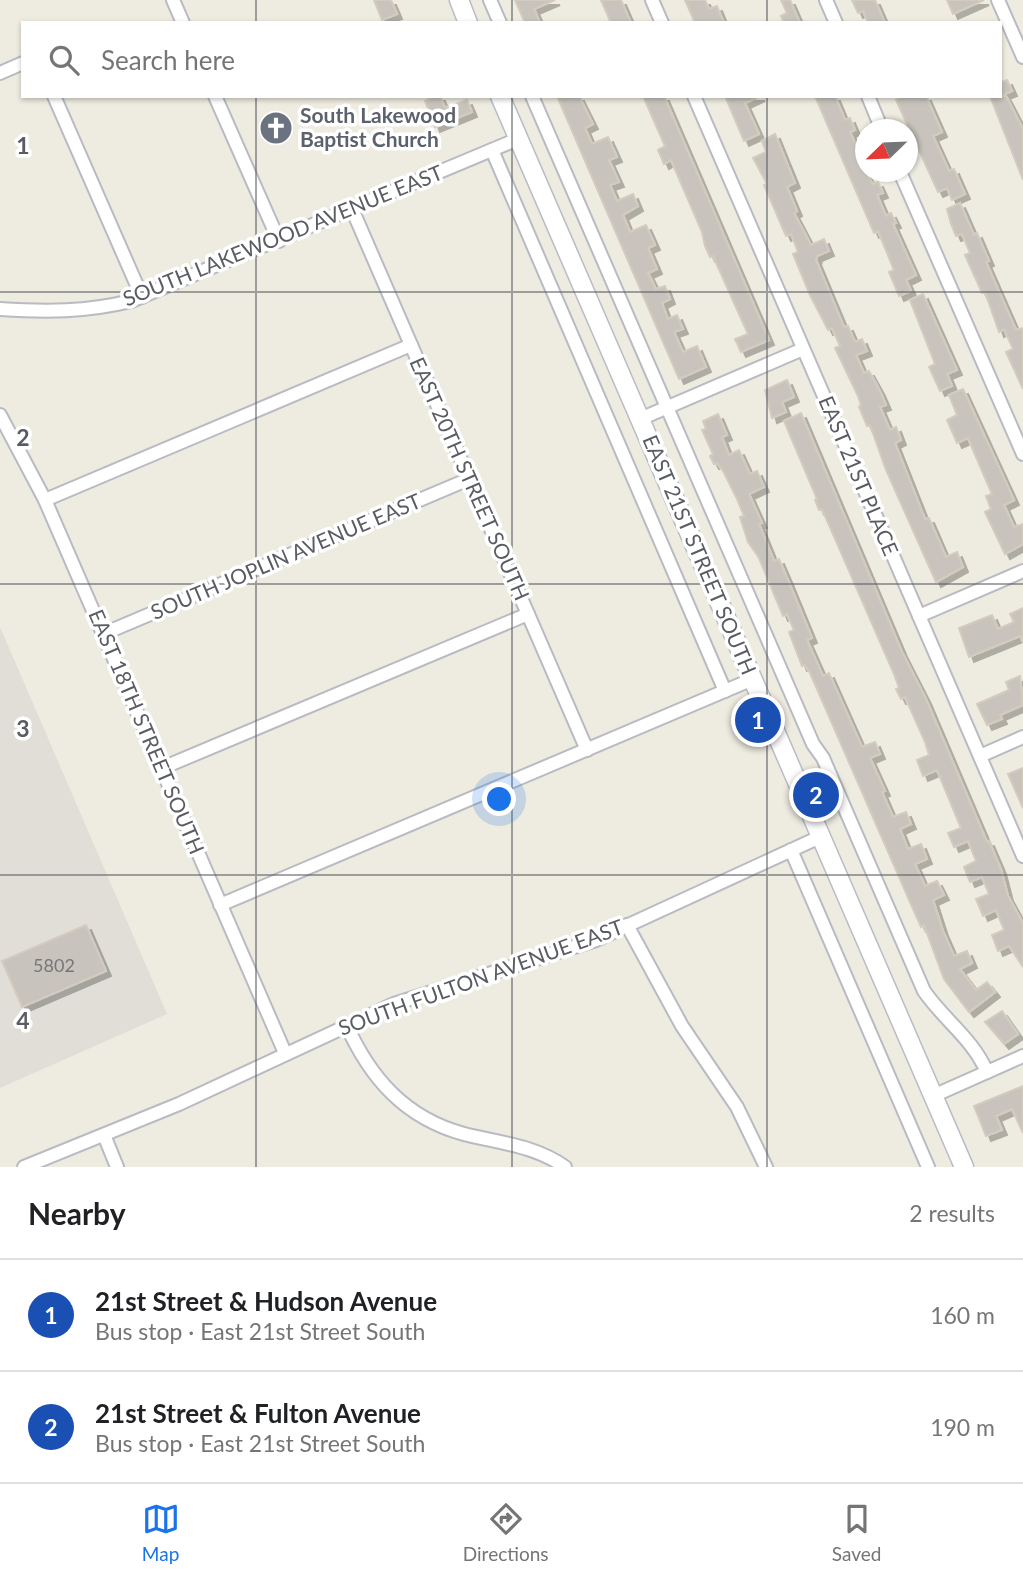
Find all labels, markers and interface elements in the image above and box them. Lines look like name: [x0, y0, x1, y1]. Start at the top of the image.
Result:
search box: [21, 21, 1002, 98]
icon: search: [45, 41, 83, 79]
text: Search here: [101, 44, 235, 76]
place label: South Lakewood Baptist Church: [300, 102, 456, 151]
church icon: South Lakewood Baptist Church: [257, 109, 295, 147]
north arrow: [855, 119, 918, 182]
text: 1: [16, 131, 30, 159]
street label: SOUTH LAKEWOOD AVENUE EAST: [119, 159, 447, 310]
street label: EAST 20TH STREET SOUTH: [405, 353, 535, 604]
street label: EAST 21ST PLACE: [814, 392, 904, 559]
text: 2: [16, 423, 30, 451]
street label: EAST 21ST STREET SOUTH: [638, 431, 762, 678]
street label: SOUTH JOPLIN AVENUE EAST: [147, 487, 425, 624]
street label: EAST 18TH STREET SOUTH: [84, 605, 210, 858]
pin: 1: [735, 694, 781, 746]
text: 3: [16, 714, 30, 742]
pin: 2: [793, 769, 839, 821]
your location: [482, 782, 516, 816]
street label: SOUTH FULTON AVENUE EAST: [335, 913, 627, 1040]
house number: 5802: [33, 954, 75, 976]
text: 4: [16, 1006, 30, 1034]
text: Nearby: [28, 1195, 126, 1231]
text: 2 results: [909, 1199, 995, 1227]
text: 21st Street & Hudson Avenue: [95, 1285, 437, 1317]
text: 1: [44, 1301, 58, 1329]
text: 160 m: [930, 1301, 995, 1329]
text: Bus stop · East 21st Street South: [95, 1317, 425, 1345]
text: 21st Street & Fulton Avenue: [95, 1397, 421, 1429]
text: 2: [44, 1413, 58, 1441]
text: 190 m: [930, 1413, 995, 1441]
text: Bus stop · East 21st Street South: [95, 1429, 425, 1457]
tab: Map: [142, 1500, 180, 1565]
tab: Directions: [463, 1500, 549, 1565]
tab: Saved: [832, 1500, 881, 1565]

